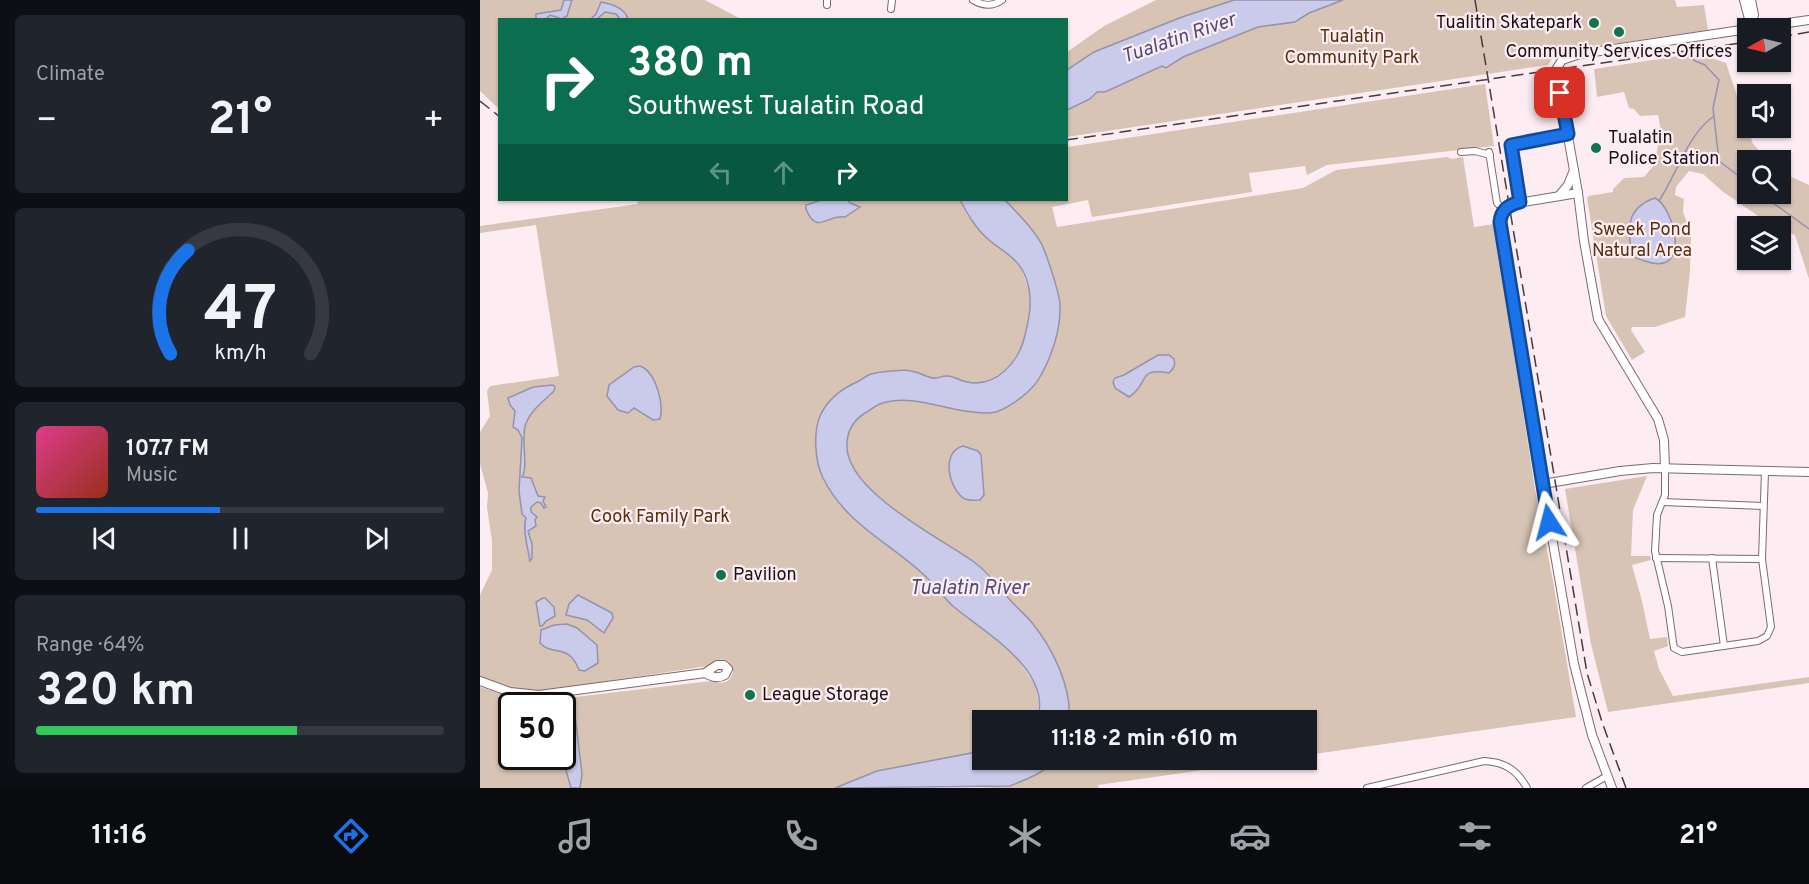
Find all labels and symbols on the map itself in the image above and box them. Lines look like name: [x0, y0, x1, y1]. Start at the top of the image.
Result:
water label: Tualatin River: [1118, 7, 1241, 71]
place label: Tualitin Skatepark: [1436, 12, 1582, 35]
marker: Tualitin Skatepark: [1587, 16, 1601, 30]
north arrow: [1737, 18, 1791, 72]
marker: Community Services Offices: [1612, 25, 1626, 39]
park label: Tualatin Community Park: [1285, 26, 1419, 70]
place label: Community Services Offices: [1505, 41, 1733, 64]
pin: [1534, 67, 1585, 118]
place label: Tualatin Police Station: [1608, 127, 1719, 171]
marker: Tualatin Police Station: [1589, 141, 1603, 155]
park label: Sweek Pond Natural Area: [1592, 219, 1692, 263]
position arrow: [1517, 490, 1581, 554]
park label: Cook Family Park: [590, 506, 730, 529]
place label: Pavilion: [733, 564, 797, 587]
marker: Pavilion: [714, 568, 728, 582]
water label: Tualatin River: [909, 576, 1030, 602]
place label: League Storage: [762, 684, 889, 707]
marker: League Storage: [743, 688, 757, 702]
speed limit sign: 50: [498, 692, 576, 770]

